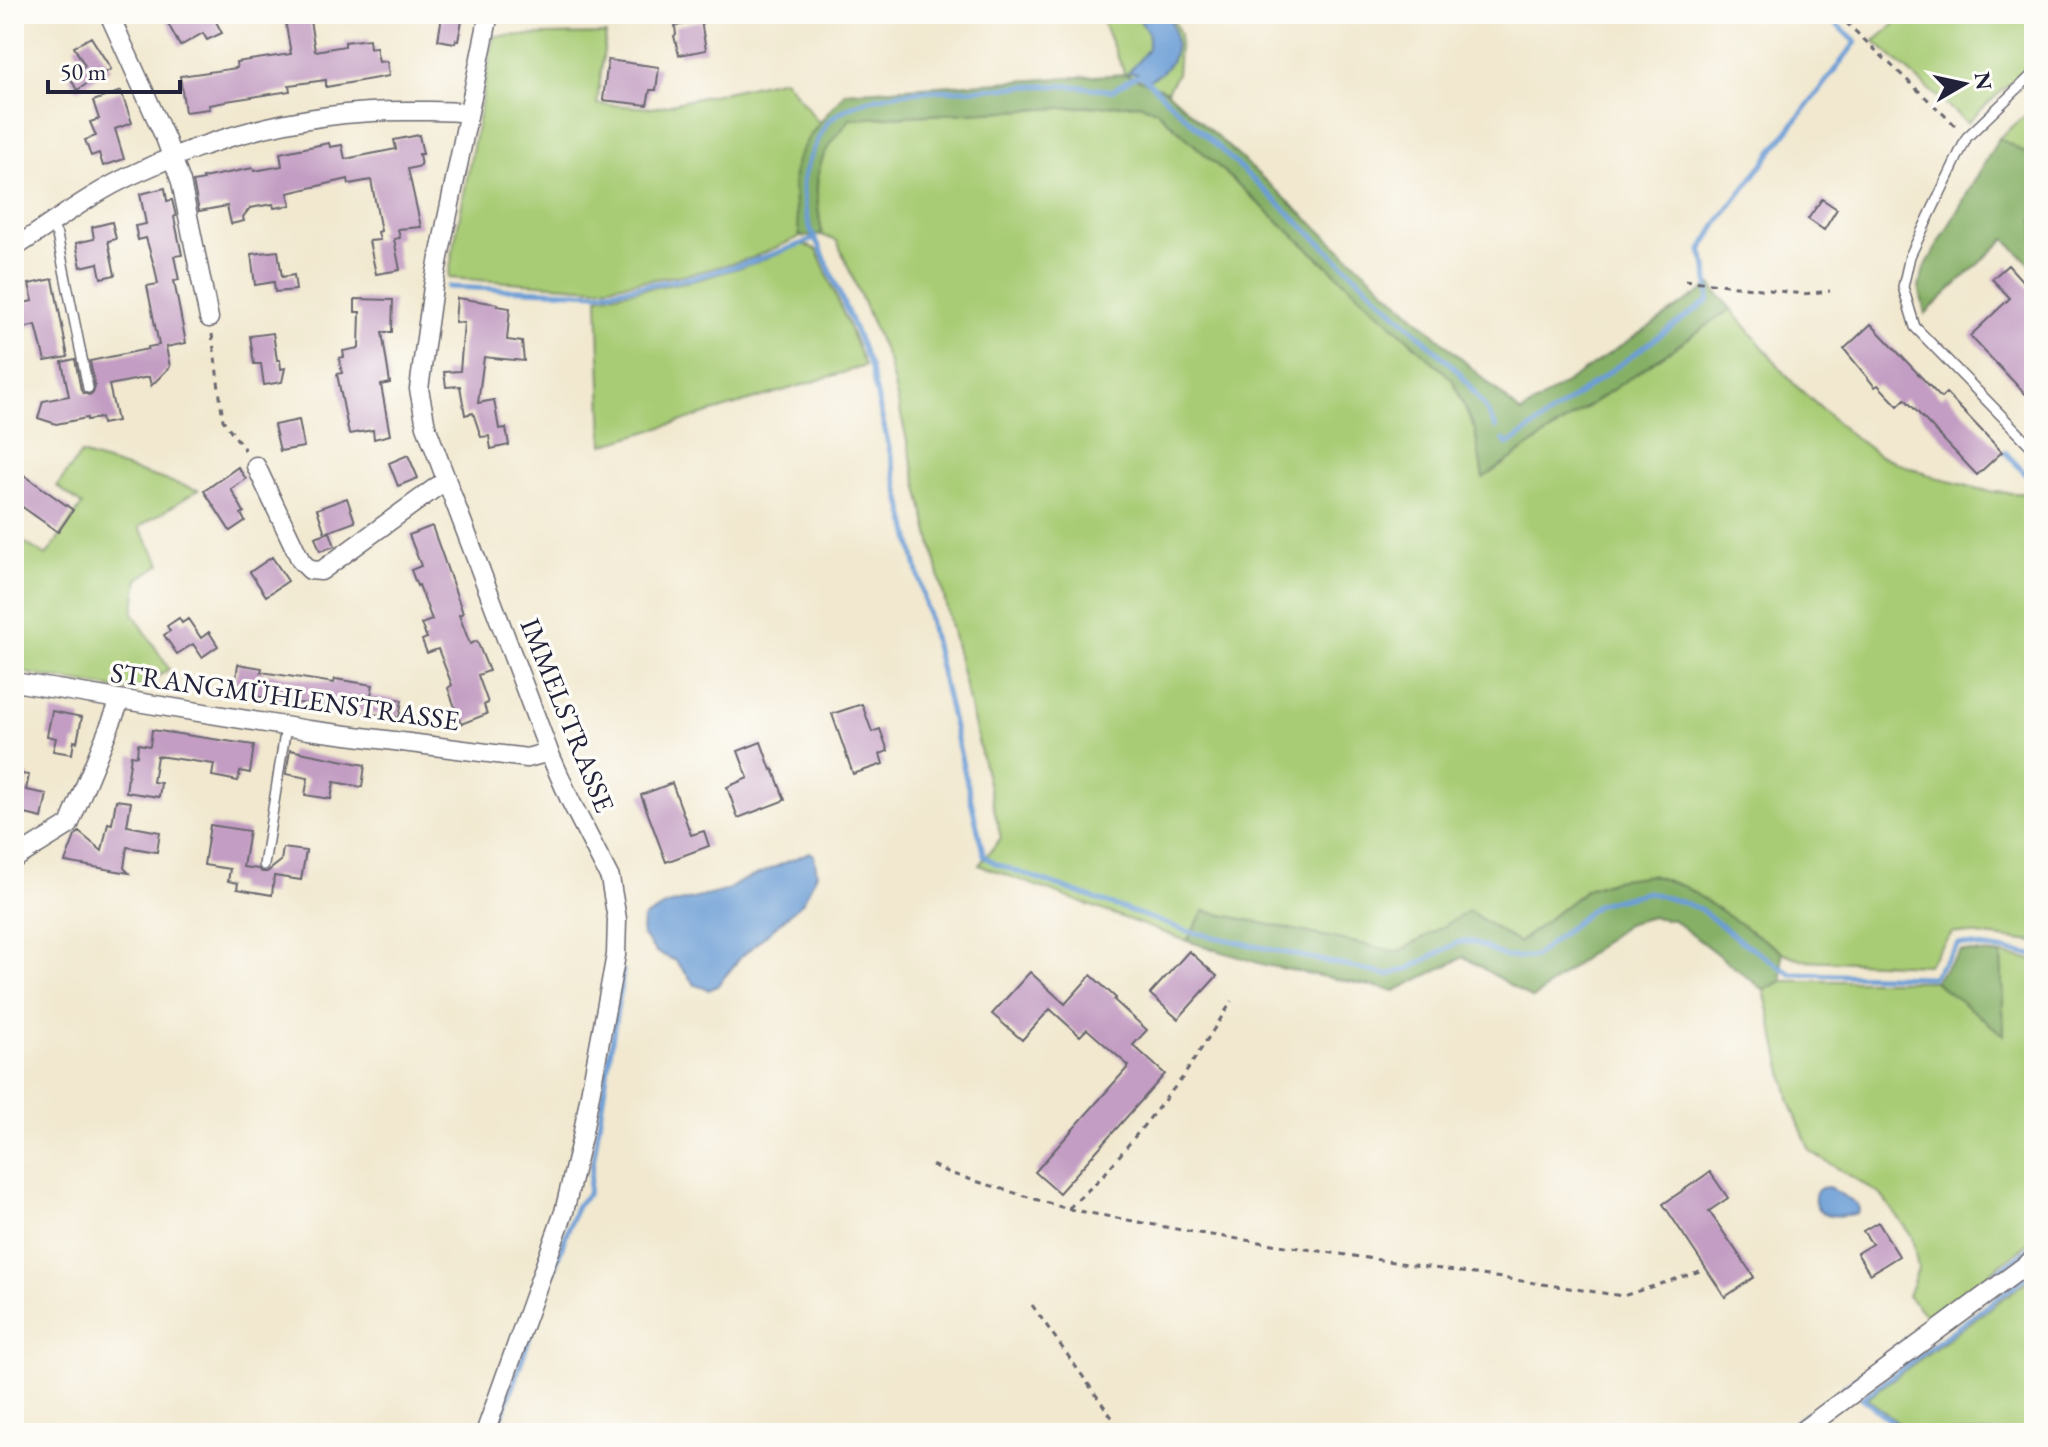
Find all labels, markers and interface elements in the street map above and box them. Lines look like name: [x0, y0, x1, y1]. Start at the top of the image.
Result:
scale bar: [48, 44, 180, 94]
north arrow: [1924, 44, 2004, 124]
text: 50 m: [60, 56, 107, 87]
text: N: [1968, 70, 1999, 92]
street label: IMMELSTRASSE: [513, 613, 623, 818]
street label: STRANGMÜHLENSTRASSE: [108, 654, 462, 738]

